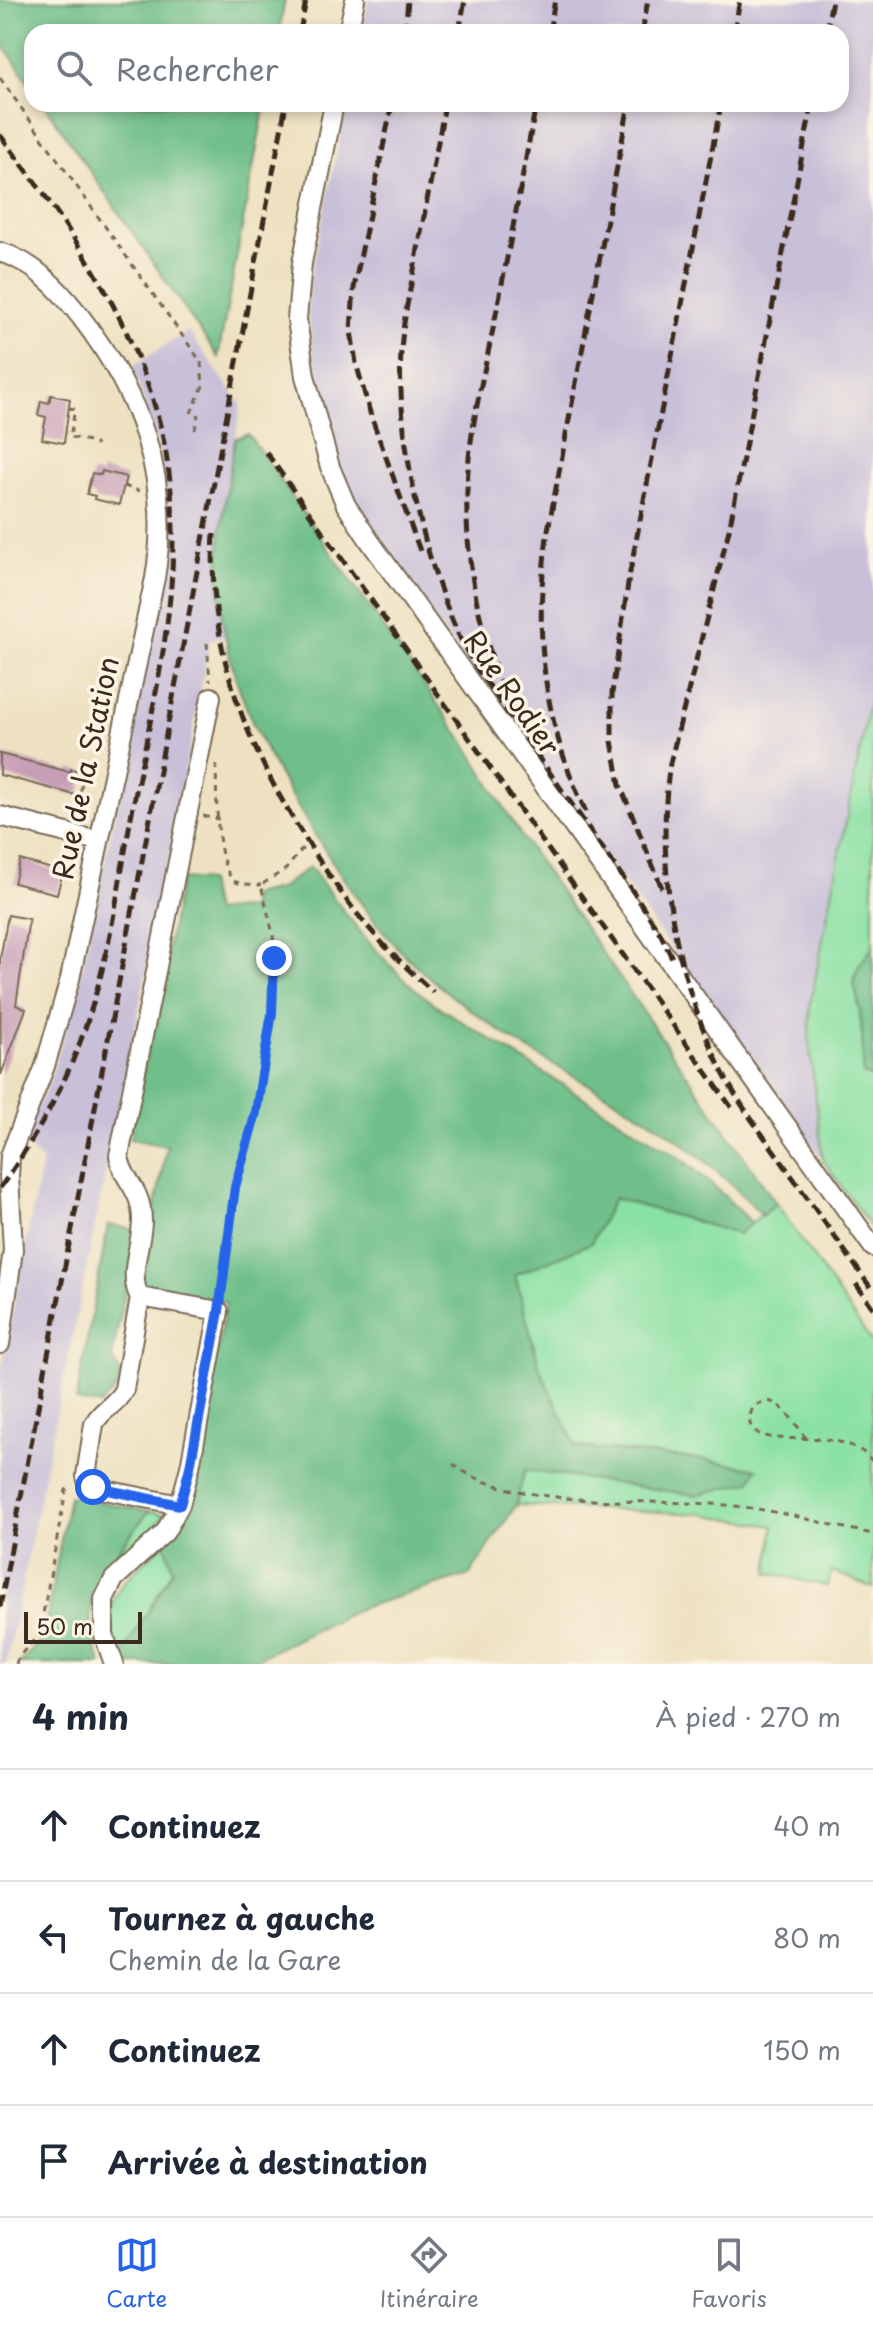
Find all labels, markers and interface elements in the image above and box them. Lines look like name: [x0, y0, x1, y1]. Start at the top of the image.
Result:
search box: [24, 24, 849, 112]
icon: search: [52, 46, 96, 90]
text: Rechercher: [116, 46, 279, 91]
street label: Rue Rodier: [454, 621, 572, 764]
street label: Rue de la Station: [40, 652, 129, 883]
route end: [256, 940, 292, 976]
route start: [75, 1469, 111, 1505]
scale bar: [24, 1608, 142, 1644]
text: 50 m: [36, 1609, 93, 1642]
text: 4 min: [32, 1690, 129, 1742]
text: À pied · 270 m: [655, 1697, 841, 1736]
icon: ahead: [32, 1803, 76, 1847]
text: Continuez: [108, 1803, 261, 1848]
text: 40 m: [773, 1806, 841, 1845]
text: Tournez à gauche: [108, 1895, 375, 1940]
icon: left: [32, 1915, 76, 1959]
text: 80 m: [773, 1918, 841, 1957]
text: Chemin de la Gare: [108, 1940, 341, 1979]
icon: ahead: [32, 2027, 76, 2071]
text: Continuez: [108, 2027, 261, 2072]
text: 150 m: [763, 2030, 841, 2069]
icon: arrive: [32, 2139, 76, 2183]
text: Arrivée à destination: [108, 2139, 428, 2184]
tab: Carte: [106, 2233, 167, 2314]
tab: Itinéraire: [380, 2233, 479, 2314]
tab: Favoris: [691, 2233, 767, 2314]

